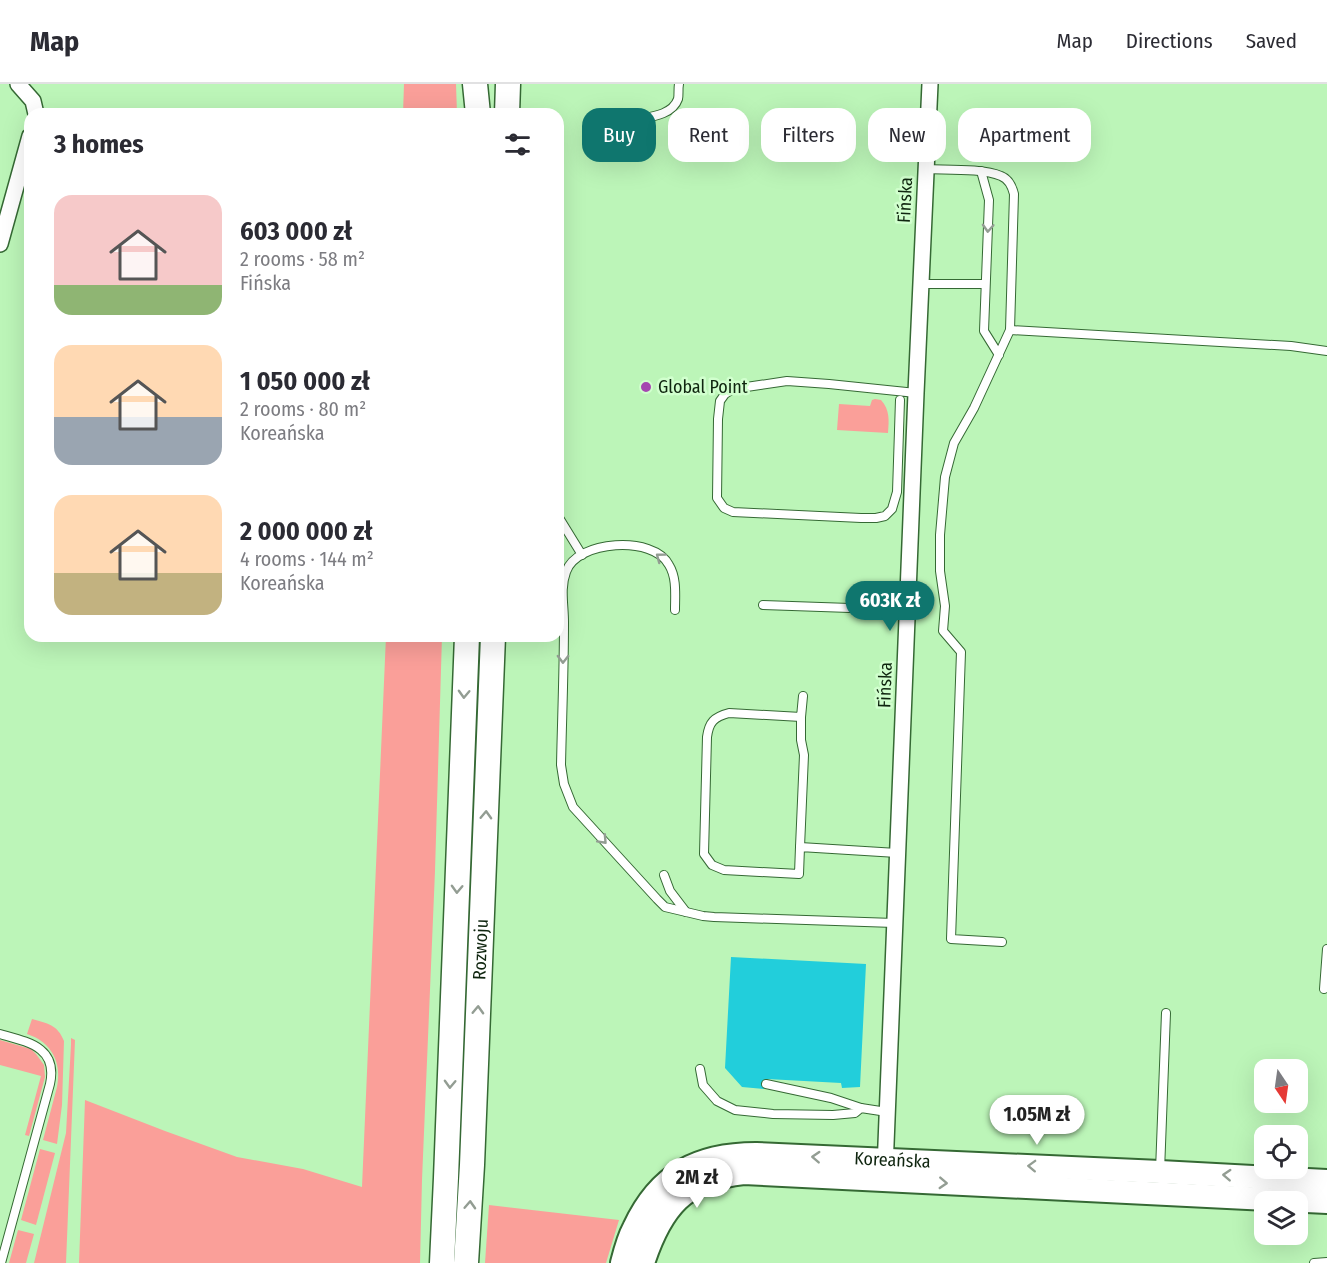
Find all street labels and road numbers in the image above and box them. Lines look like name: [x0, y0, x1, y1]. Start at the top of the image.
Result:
street label: Fińska: [893, 176, 917, 224]
street label: Fińska: [873, 661, 897, 708]
street label: Rozwoju: [468, 918, 493, 980]
street label: Koreańska: [854, 1147, 931, 1173]

